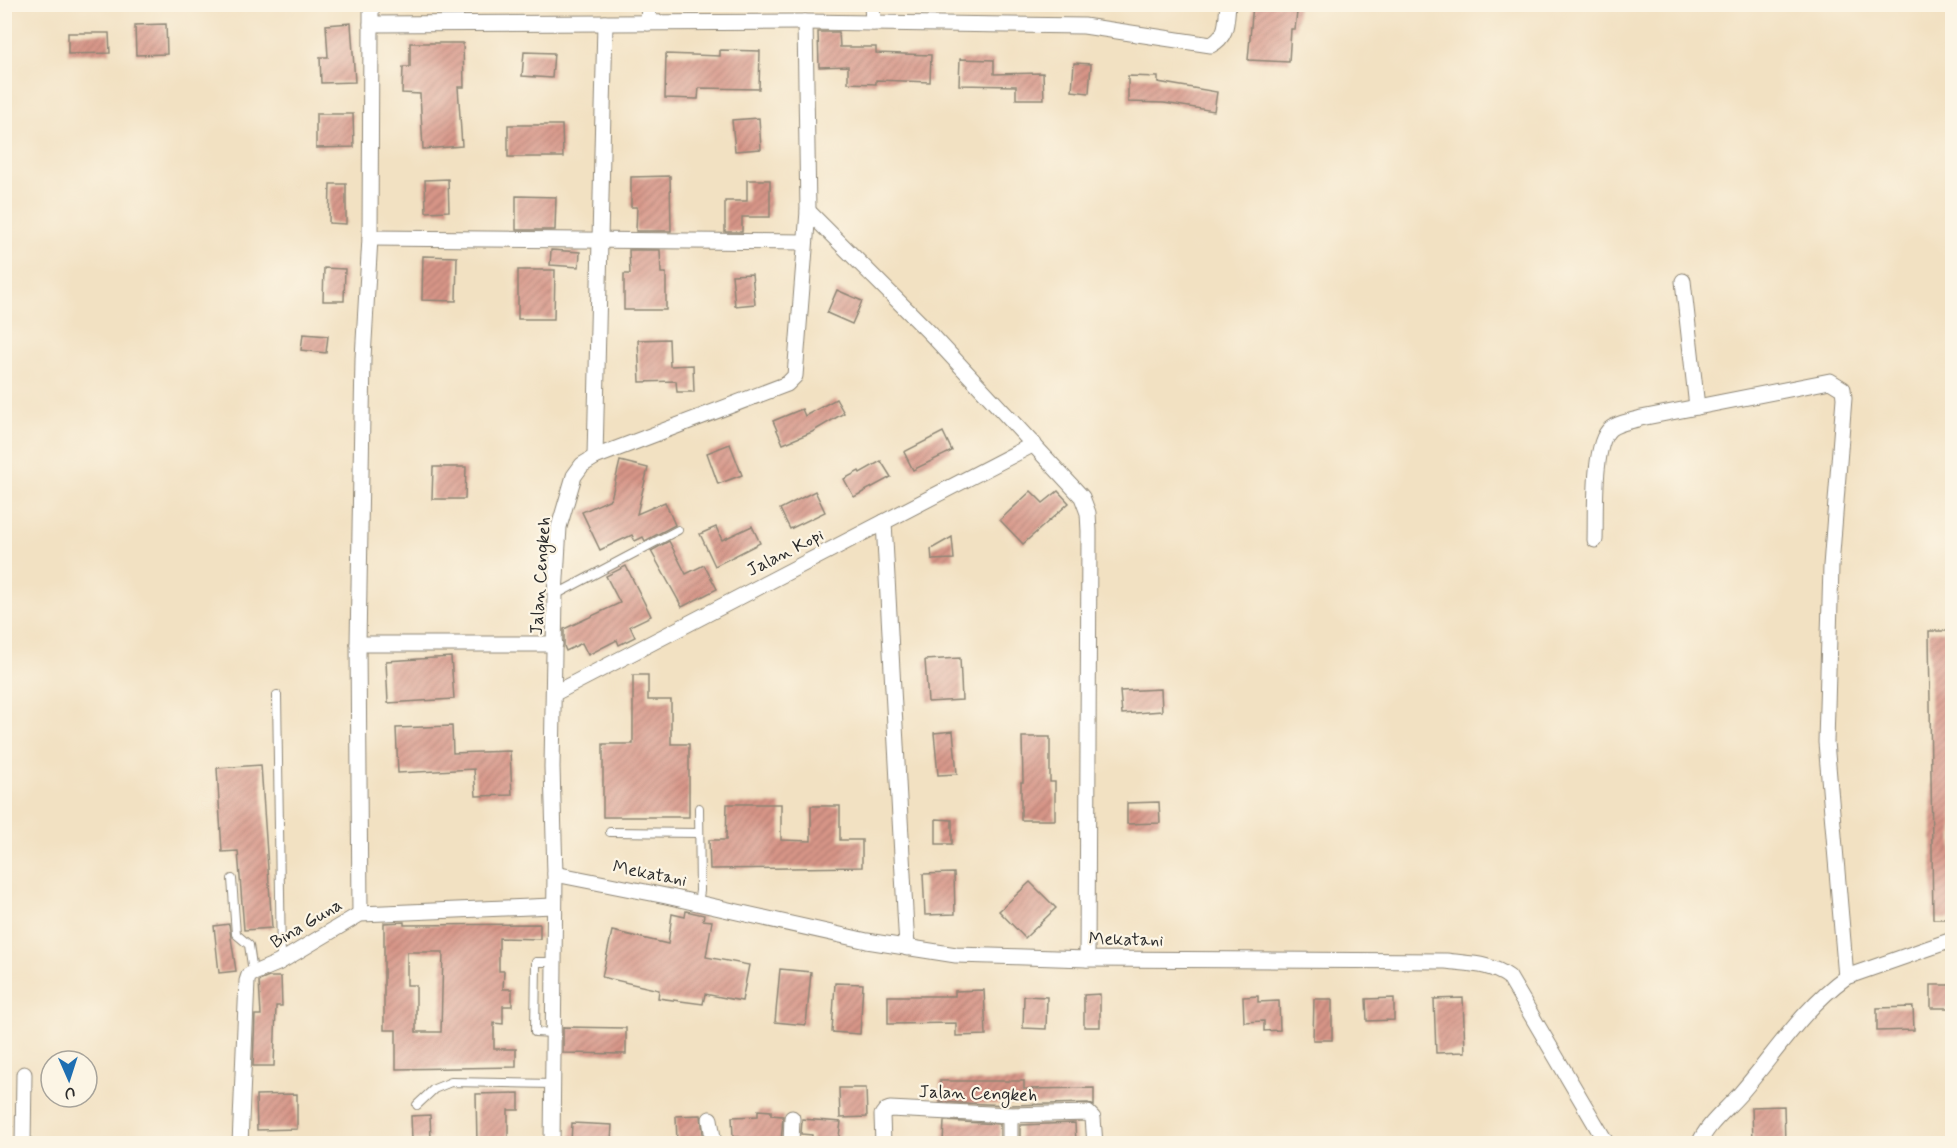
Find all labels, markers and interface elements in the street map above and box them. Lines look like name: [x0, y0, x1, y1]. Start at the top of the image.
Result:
street label: Jalan Cengkeh: [525, 516, 558, 636]
street label: Jalan Kopi: [743, 523, 828, 583]
street label: Mekatani: [611, 855, 689, 893]
street label: Bina Guna: [266, 893, 347, 955]
street label: Mekatani: [1088, 927, 1164, 953]
north arrow: [39, 1049, 99, 1109]
street label: Jalan Cengkeh: [918, 1080, 1038, 1109]
text: U: [64, 1082, 75, 1103]

